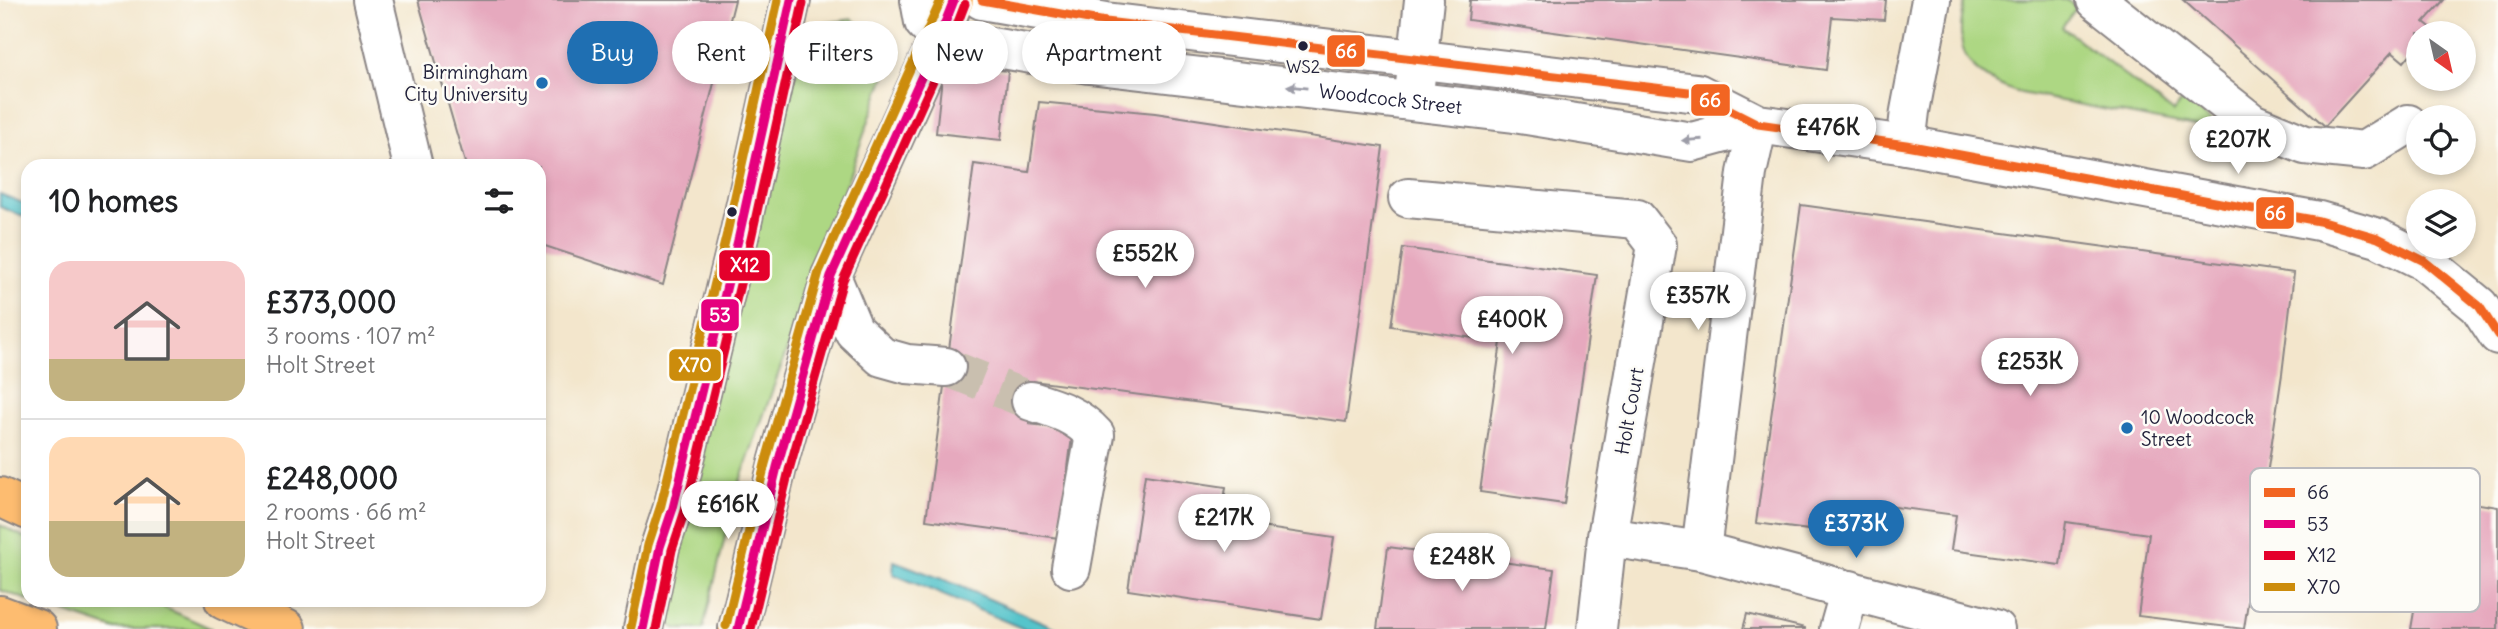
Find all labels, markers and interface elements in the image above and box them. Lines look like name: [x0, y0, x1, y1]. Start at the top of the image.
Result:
chip: Buy: [567, 21, 658, 84]
chip: Rent: [672, 21, 770, 84]
chip: Filters: [784, 21, 898, 84]
chip: New: [912, 21, 1008, 84]
chip: Apartment: [1022, 21, 1186, 84]
north arrow: [2406, 21, 2476, 91]
map controls: [2406, 21, 2476, 259]
line badge: 66: [1326, 34, 1366, 68]
marker: WS2: [1296, 39, 1310, 53]
text: 66: [1335, 39, 1357, 63]
place label: WS2: [1286, 56, 1320, 78]
place label: Birmingham City University: [404, 60, 528, 106]
marker: Birmingham City University: [534, 75, 550, 91]
street label: Woodcock Street: [1318, 79, 1463, 119]
one-way arrow: [1286, 82, 1308, 93]
line badge: 66: [1690, 83, 1731, 117]
text: 66: [1699, 88, 1721, 112]
pin: £476K: [1779, 104, 1877, 164]
button: locate: [2406, 105, 2476, 175]
text: £476K: [1796, 112, 1860, 141]
pin: £207K: [2189, 116, 2287, 176]
text: £207K: [2205, 124, 2271, 153]
one-way arrow: [1681, 135, 1703, 146]
text: 10 homes: [49, 182, 178, 220]
icon: filters: [480, 182, 518, 220]
button: layers: [2406, 189, 2476, 259]
line badge: 66: [2255, 196, 2295, 230]
text: 66: [2264, 201, 2286, 225]
unlabelled marker: [725, 205, 739, 219]
pin: £552K: [1096, 230, 1194, 290]
text: £552K: [1112, 238, 1178, 267]
line badge: X12: [718, 249, 771, 282]
text: X12: [730, 253, 760, 277]
pin: £357K: [1649, 272, 1747, 332]
text: £357K: [1666, 280, 1730, 309]
text: £373,000: [266, 283, 396, 321]
icon: home: [105, 289, 189, 373]
pin: £400K: [1463, 296, 1561, 356]
line badge: 53: [700, 298, 740, 332]
text: 53: [709, 303, 731, 327]
text: £400K: [1477, 304, 1547, 333]
text: 3 rooms · 107 m²: [266, 321, 436, 350]
pin: £253K: [1981, 338, 2079, 398]
text: £253K: [1997, 346, 2063, 375]
line badge: X70: [668, 348, 722, 382]
text: Holt Street: [266, 350, 375, 379]
text: X70: [678, 353, 712, 377]
street label: Holt Court: [1610, 366, 1648, 456]
place label: 10 Woodcock Street: [2141, 405, 2255, 451]
marker: 10 Woodcock Street: [2119, 420, 2135, 436]
text: £248,000: [266, 459, 398, 497]
icon: home: [105, 465, 189, 549]
legend: [2250, 468, 2480, 612]
text: 66: [2307, 480, 2329, 504]
pin: £616K: [679, 482, 777, 541]
text: £616K: [697, 489, 759, 518]
pin: £217K: [1175, 494, 1273, 554]
text: 2 rooms · 66 m²: [266, 497, 427, 526]
pin: £373K: [1807, 500, 1905, 560]
text: £217K: [1194, 502, 1254, 531]
text: £373K: [1824, 508, 1888, 537]
text: 53: [2307, 512, 2329, 536]
text: Holt Street: [266, 526, 375, 555]
pin: £248K: [1413, 534, 1511, 593]
text: £248K: [1429, 541, 1495, 570]
text: X12: [2307, 543, 2336, 567]
text: X70: [2307, 575, 2341, 599]

